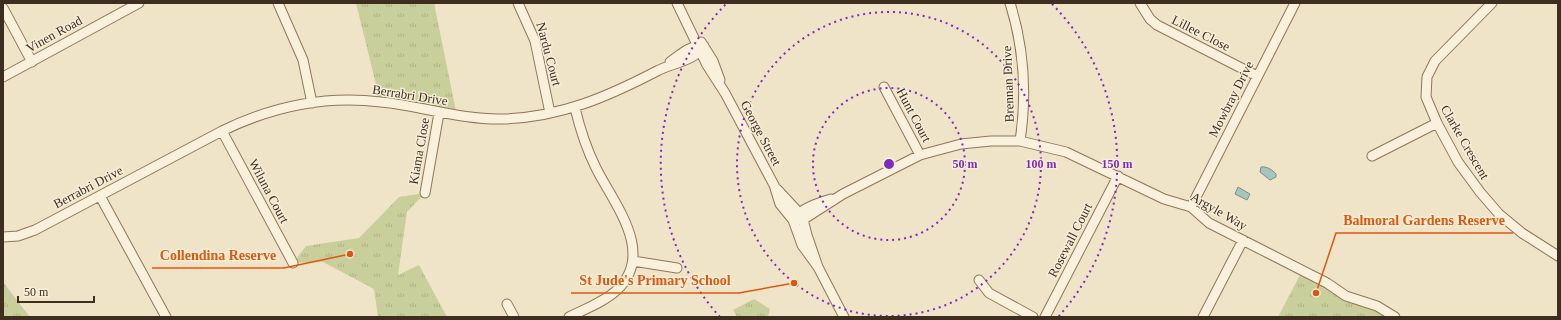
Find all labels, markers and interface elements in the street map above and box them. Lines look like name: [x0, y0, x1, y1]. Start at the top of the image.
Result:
street label: Vinen Road: [23, 12, 85, 56]
street label: Lillee Close: [1169, 12, 1233, 54]
street label: Nardu Court: [533, 20, 565, 88]
street label: Brennan Drive: [999, 45, 1017, 123]
street label: Mowbray Drive: [1205, 58, 1257, 140]
street label: Berrabri Drive: [371, 82, 449, 108]
street label: Hunt Court: [894, 85, 935, 145]
street label: George Street: [738, 98, 785, 168]
street label: Clarke Crescent: [1438, 102, 1493, 182]
street label: Kiama Close: [406, 116, 432, 186]
street label: Wiluna Court: [246, 156, 292, 226]
centre of rings: [882, 157, 896, 171]
text: 50 m: [953, 157, 978, 171]
text: 100 m: [1026, 157, 1057, 171]
text: 150 m: [1102, 157, 1133, 171]
street label: Berrabri Drive: [51, 162, 125, 212]
street label: Argyle Way: [1188, 189, 1250, 233]
street label: Rosewall Court: [1045, 200, 1095, 280]
callout: Balmoral Gardens Reserve: [1336, 207, 1513, 233]
text: Balmoral Gardens Reserve: [1343, 213, 1505, 228]
callout: Collendina Reserve: [152, 242, 284, 268]
text: Collendina Reserve: [160, 248, 276, 263]
callout: St Jude's Primary School: [571, 267, 739, 293]
text: St Jude's Primary School: [579, 273, 731, 288]
scale bar: [18, 278, 94, 304]
text: 50 m: [24, 285, 49, 299]

